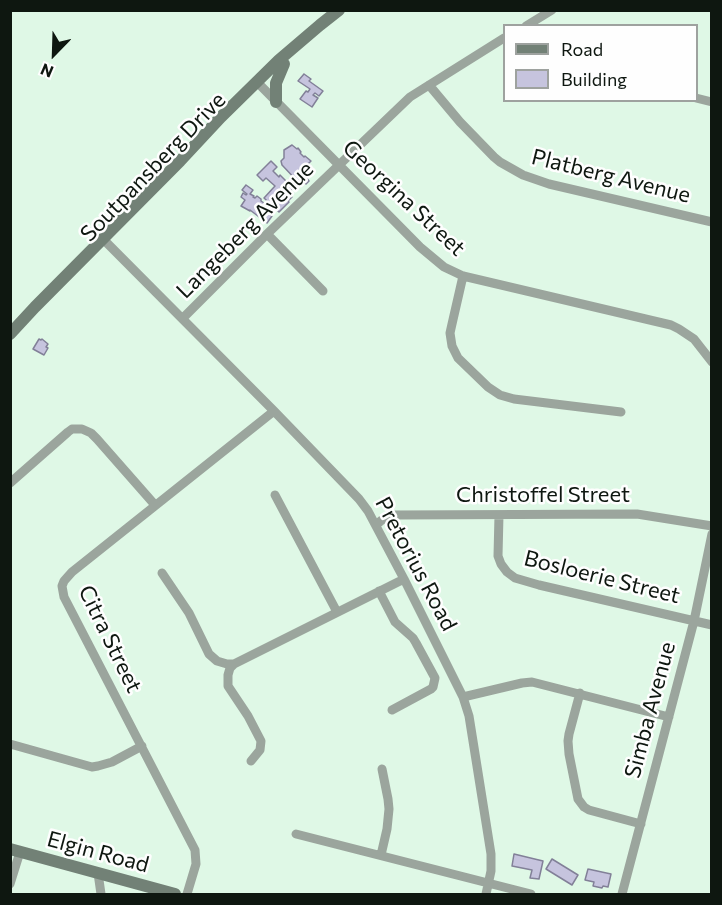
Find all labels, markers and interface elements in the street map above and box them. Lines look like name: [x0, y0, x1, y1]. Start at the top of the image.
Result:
north arrow: [24, 24, 84, 84]
legend: [503, 24, 698, 102]
text: Road: [561, 38, 603, 60]
text: N: [38, 60, 56, 82]
text: Building: [561, 68, 627, 90]
street label: Soutpansberg Drive: [75, 87, 231, 247]
street label: Georgina Street: [337, 135, 471, 261]
street label: Platberg Avenue: [529, 143, 693, 209]
street label: Langeberg Avenue: [171, 156, 319, 304]
street label: Christoffel Street: [456, 482, 630, 508]
street label: Pretorius Road: [370, 492, 462, 636]
street label: Bosloerie Street: [521, 545, 683, 609]
street label: Citra Street: [73, 581, 147, 697]
street label: Simba Avenue: [619, 639, 681, 781]
street label: Elgin Road: [44, 826, 152, 878]

